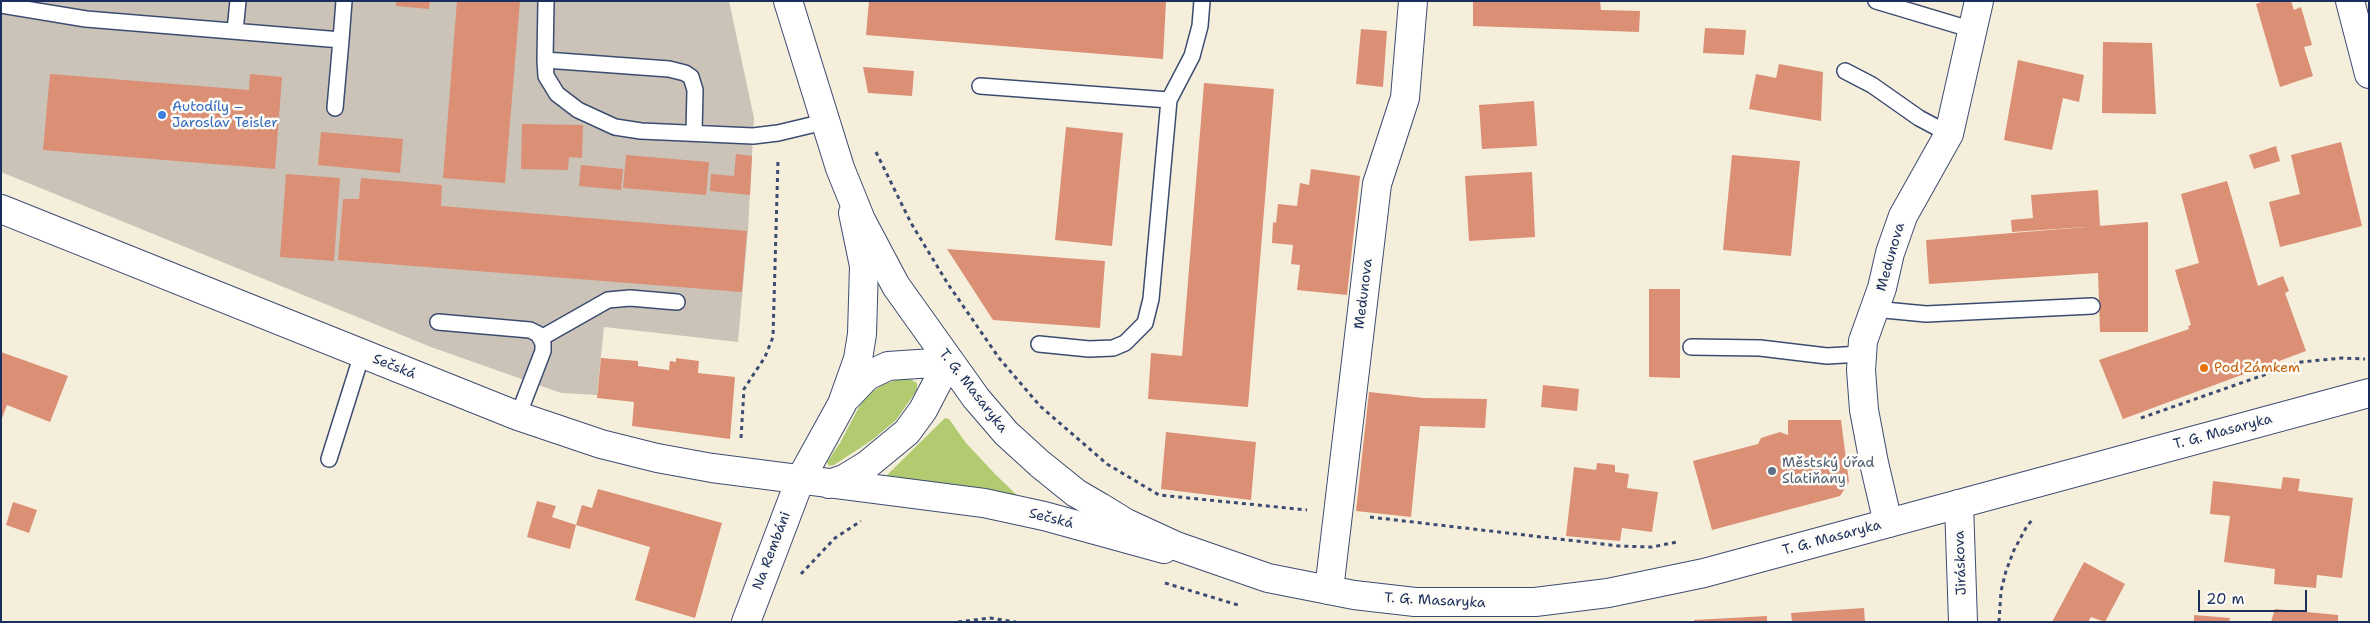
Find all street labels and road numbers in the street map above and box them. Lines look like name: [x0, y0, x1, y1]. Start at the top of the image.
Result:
street label: Medunova: [1873, 221, 1909, 293]
street label: Medunova: [1351, 258, 1377, 330]
street label: T. G. Masaryka: [935, 346, 1011, 436]
street label: Sečská: [370, 351, 418, 383]
street label: T. G. Masaryka: [2172, 411, 2274, 453]
street label: Sečská: [1027, 505, 1075, 533]
street label: Na Rembáni: [749, 510, 795, 592]
street label: T. G. Masaryka: [1781, 517, 1883, 559]
street label: Jiráskova: [1951, 530, 1971, 596]
street label: T. G. Masaryka: [1384, 590, 1486, 612]

